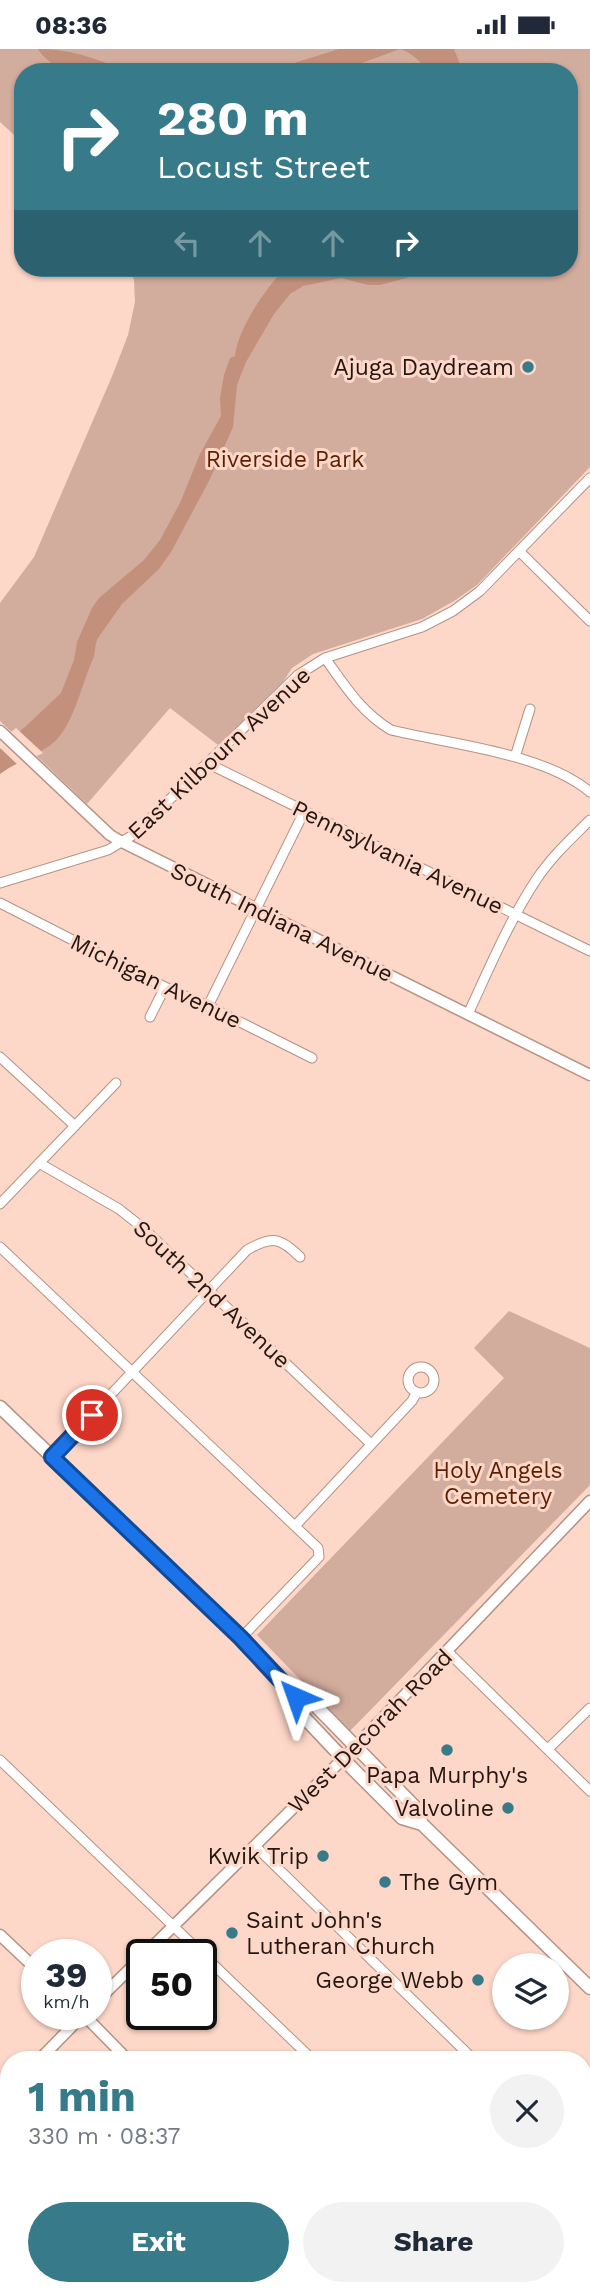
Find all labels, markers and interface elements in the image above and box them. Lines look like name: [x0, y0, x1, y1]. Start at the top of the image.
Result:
text: 08:36: [35, 10, 107, 40]
text: 280 m: [157, 89, 309, 147]
icon: right: [42, 91, 133, 182]
text: Locust Street: [157, 148, 370, 186]
icon: left: [168, 224, 206, 262]
icon: ahead: [241, 224, 279, 262]
icon: ahead: [314, 224, 352, 262]
icon: right: [387, 224, 425, 262]
place label: Ajuga Daydream: [333, 354, 514, 381]
marker: Ajuga Daydream: [520, 359, 536, 375]
park label: Riverside Park: [206, 446, 364, 473]
street label: East Kilbourn Avenue: [122, 662, 316, 845]
street label: Pennsylvania Avenue: [288, 795, 508, 920]
street label: South Indiana Avenue: [166, 857, 397, 988]
street label: Michigan Avenue: [66, 928, 246, 1035]
street label: South 2nd Avenue: [128, 1215, 296, 1374]
pin: [62, 1385, 122, 1445]
icon: arrive: [73, 1396, 111, 1434]
park label: Holy Angels Cemetery: [433, 1457, 563, 1510]
street label: West Decorah Road: [283, 1644, 458, 1819]
position arrow: [259, 1660, 333, 1734]
marker: Papa Murphy's: [439, 1742, 455, 1758]
place label: Papa Murphy's: [366, 1762, 528, 1789]
place label: Valvoline: [394, 1795, 494, 1822]
marker: Valvoline: [500, 1800, 516, 1816]
place label: Kwik Trip: [207, 1843, 309, 1870]
marker: Kwik Trip: [315, 1848, 331, 1864]
place label: The Gym: [399, 1869, 498, 1896]
marker: The Gym: [377, 1874, 393, 1890]
place label: Saint John's Lutheran Church: [246, 1907, 435, 1960]
marker: Saint John's Lutheran Church: [224, 1925, 240, 1941]
speed limit sign: 50: [126, 1939, 217, 2030]
map controls: [492, 1953, 569, 2030]
button: layers: [492, 1953, 569, 2030]
text: 39: [45, 1954, 88, 1996]
place label: George Webb: [315, 1967, 464, 1994]
marker: George Webb: [470, 1972, 486, 1988]
text: km/h: [43, 1991, 90, 2012]
text: 1 min: [28, 2072, 136, 2121]
button: close: [490, 2074, 564, 2148]
text: 330 m · 08:37: [28, 2123, 180, 2150]
button: Exit: [28, 2202, 289, 2282]
button: Share: [303, 2202, 564, 2282]

